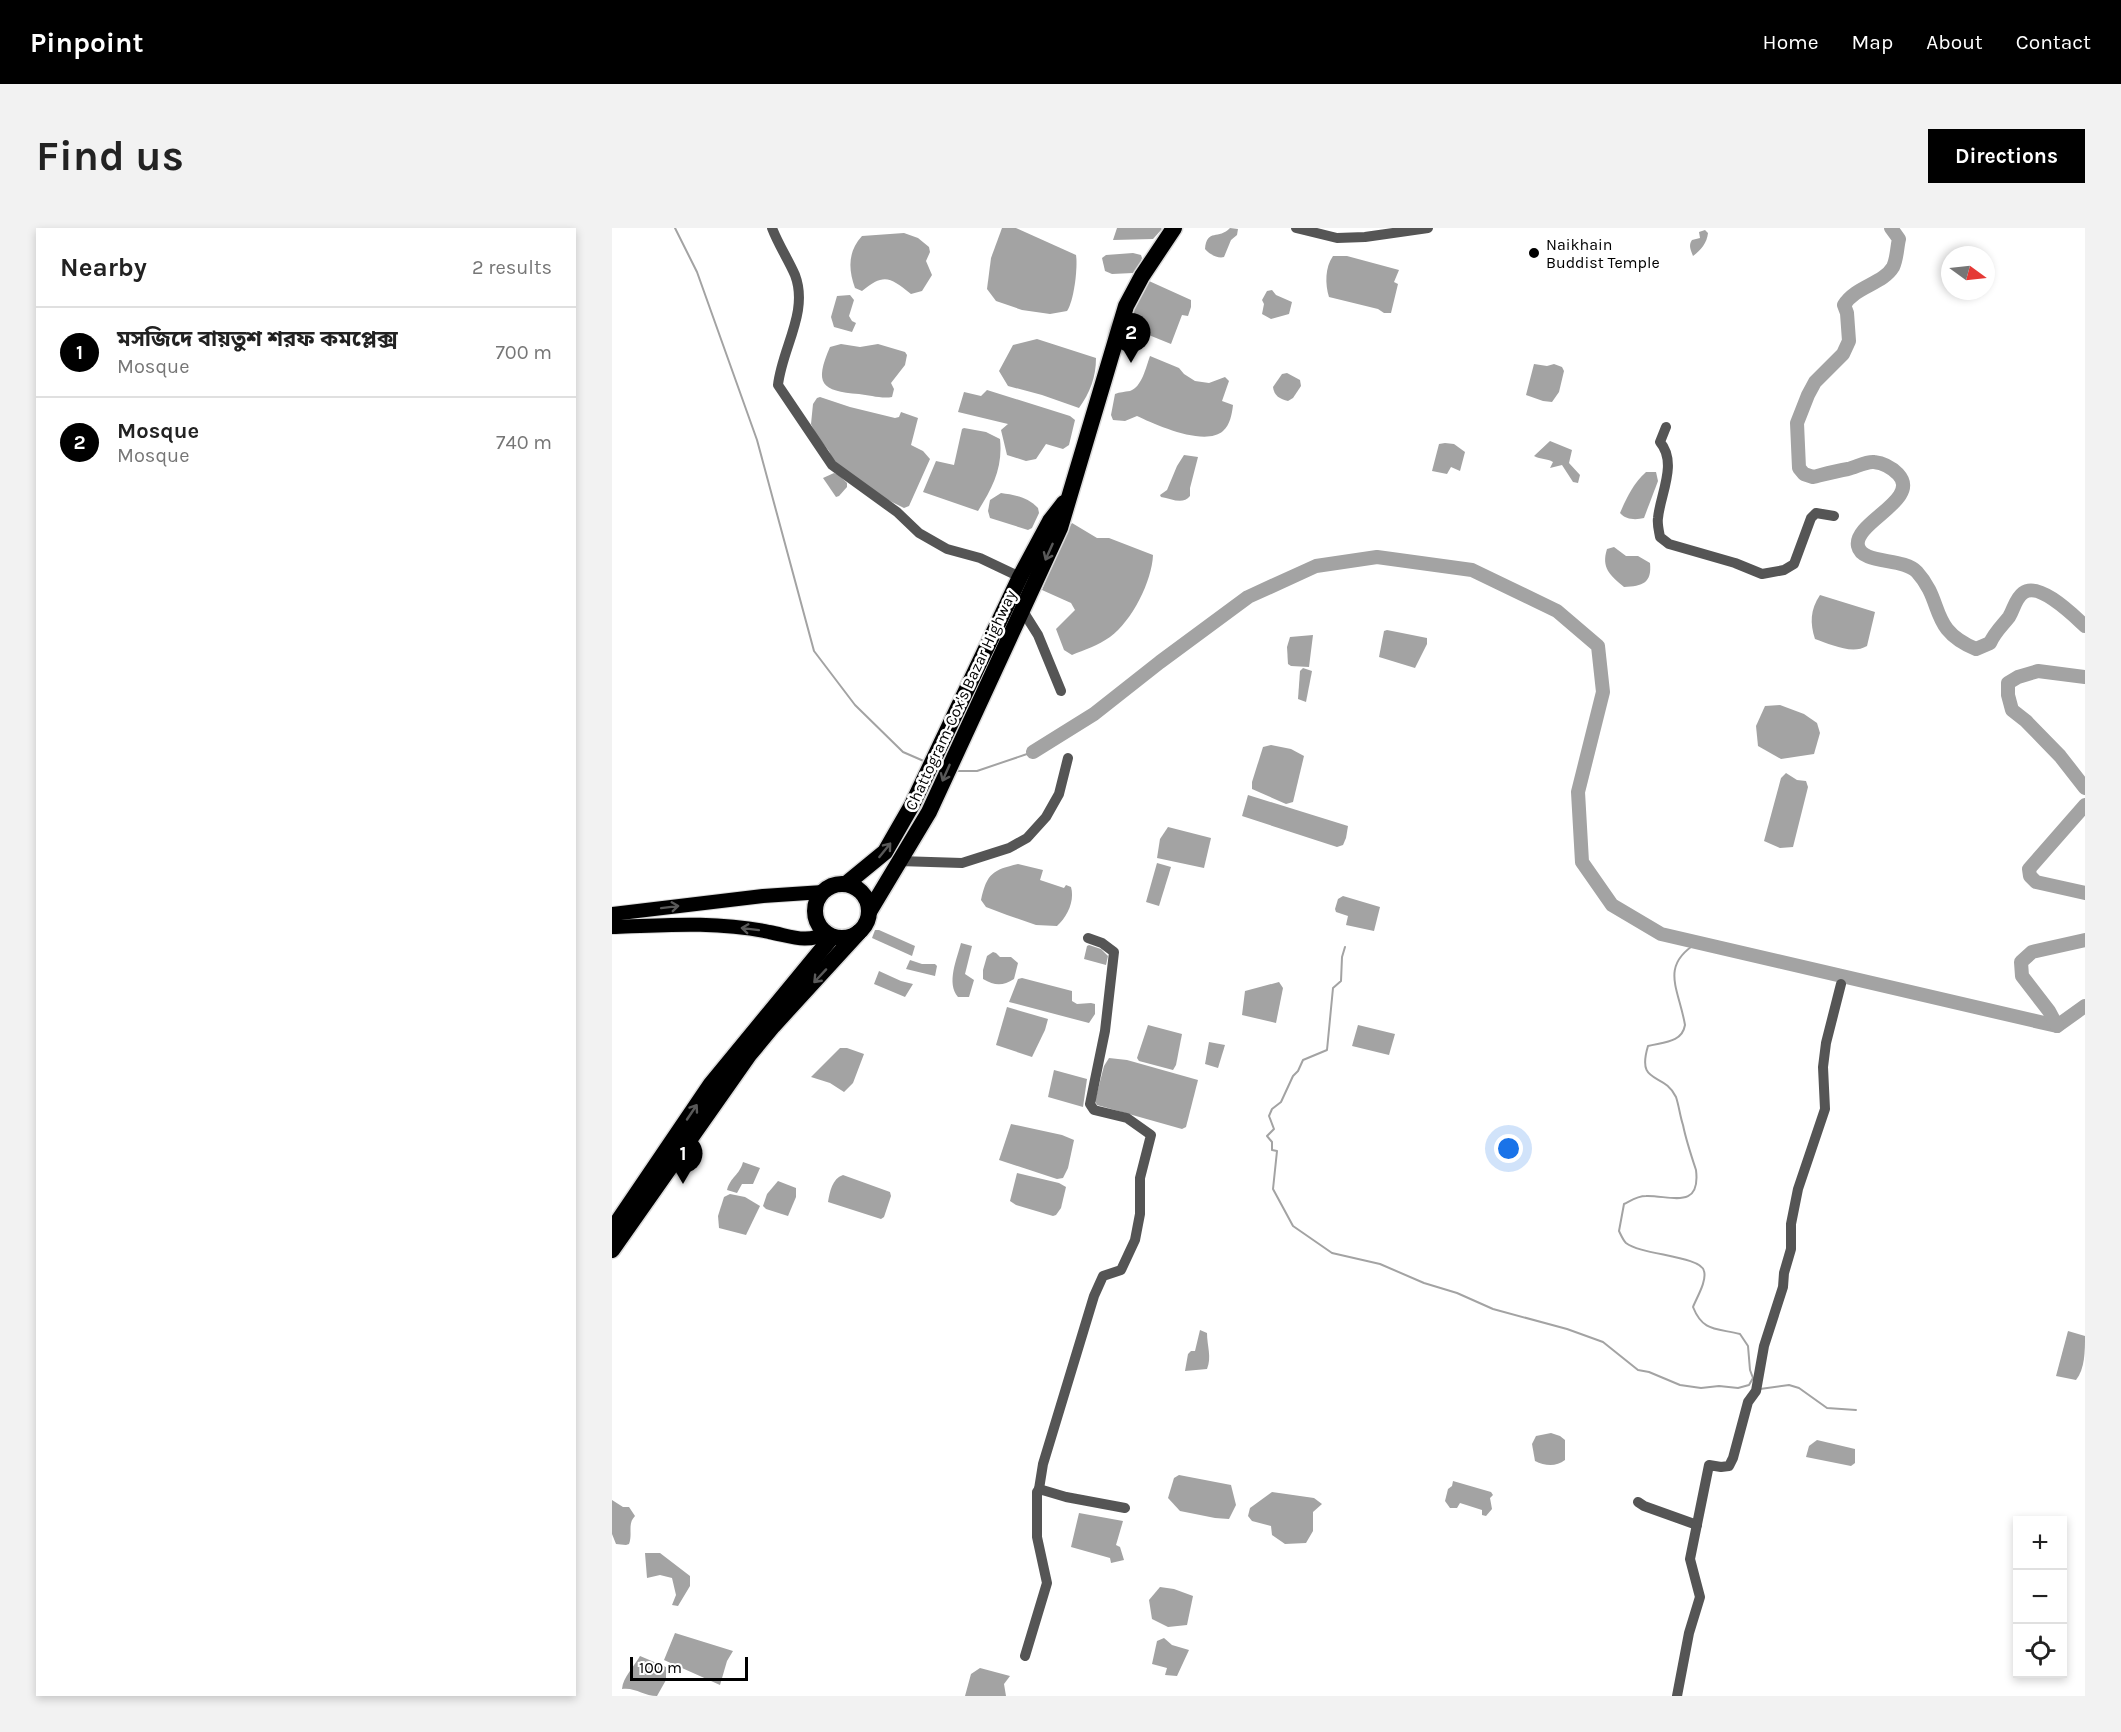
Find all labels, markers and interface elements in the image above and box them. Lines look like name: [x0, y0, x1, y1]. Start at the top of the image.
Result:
text: Pinpoint: [30, 26, 143, 59]
text: Home: [1763, 30, 1819, 54]
text: Map: [1852, 30, 1893, 54]
text: About: [1926, 30, 1983, 54]
text: Contact: [2016, 30, 2091, 54]
button: Directions: [1928, 129, 2085, 183]
text: Find us: [36, 131, 184, 181]
place label: Naikhain Buddist Temple: [1546, 235, 1660, 272]
marker: Naikhain Buddist Temple: [1527, 246, 1541, 260]
north arrow: [1941, 246, 1995, 300]
text: Nearby: [60, 252, 147, 283]
text: 2 results: [472, 256, 552, 279]
pin: 2: [1112, 314, 1150, 363]
text: মসজিদে বায়তুশ শরফ কমপ্লেক্স: [117, 326, 398, 352]
text: 1: [76, 341, 83, 364]
text: 700 m: [495, 341, 552, 364]
text: Mosque: [117, 355, 189, 378]
text: Mosque: [117, 418, 199, 444]
text: 2: [73, 431, 86, 454]
text: 740 m: [496, 431, 552, 454]
text: Mosque: [117, 444, 189, 467]
one-way arrow: [1043, 543, 1055, 561]
street label: Chattogram-Cox's Bazar Highway: [901, 586, 1020, 813]
one-way arrow: [940, 764, 951, 782]
one-way arrow: [878, 842, 891, 858]
one-way arrow: [660, 902, 680, 913]
one-way arrow: [740, 923, 760, 934]
one-way arrow: [813, 968, 827, 983]
one-way arrow: [686, 1105, 698, 1121]
pin: 1: [664, 1134, 702, 1184]
your location: [1494, 1134, 1523, 1163]
map controls: [2013, 1516, 2067, 1678]
button: +: [2013, 1516, 2067, 1570]
button: −: [2013, 1570, 2067, 1624]
button: locate: [2013, 1624, 2067, 1678]
scale bar: [630, 1654, 748, 1682]
text: 100 m: [639, 1658, 682, 1677]

